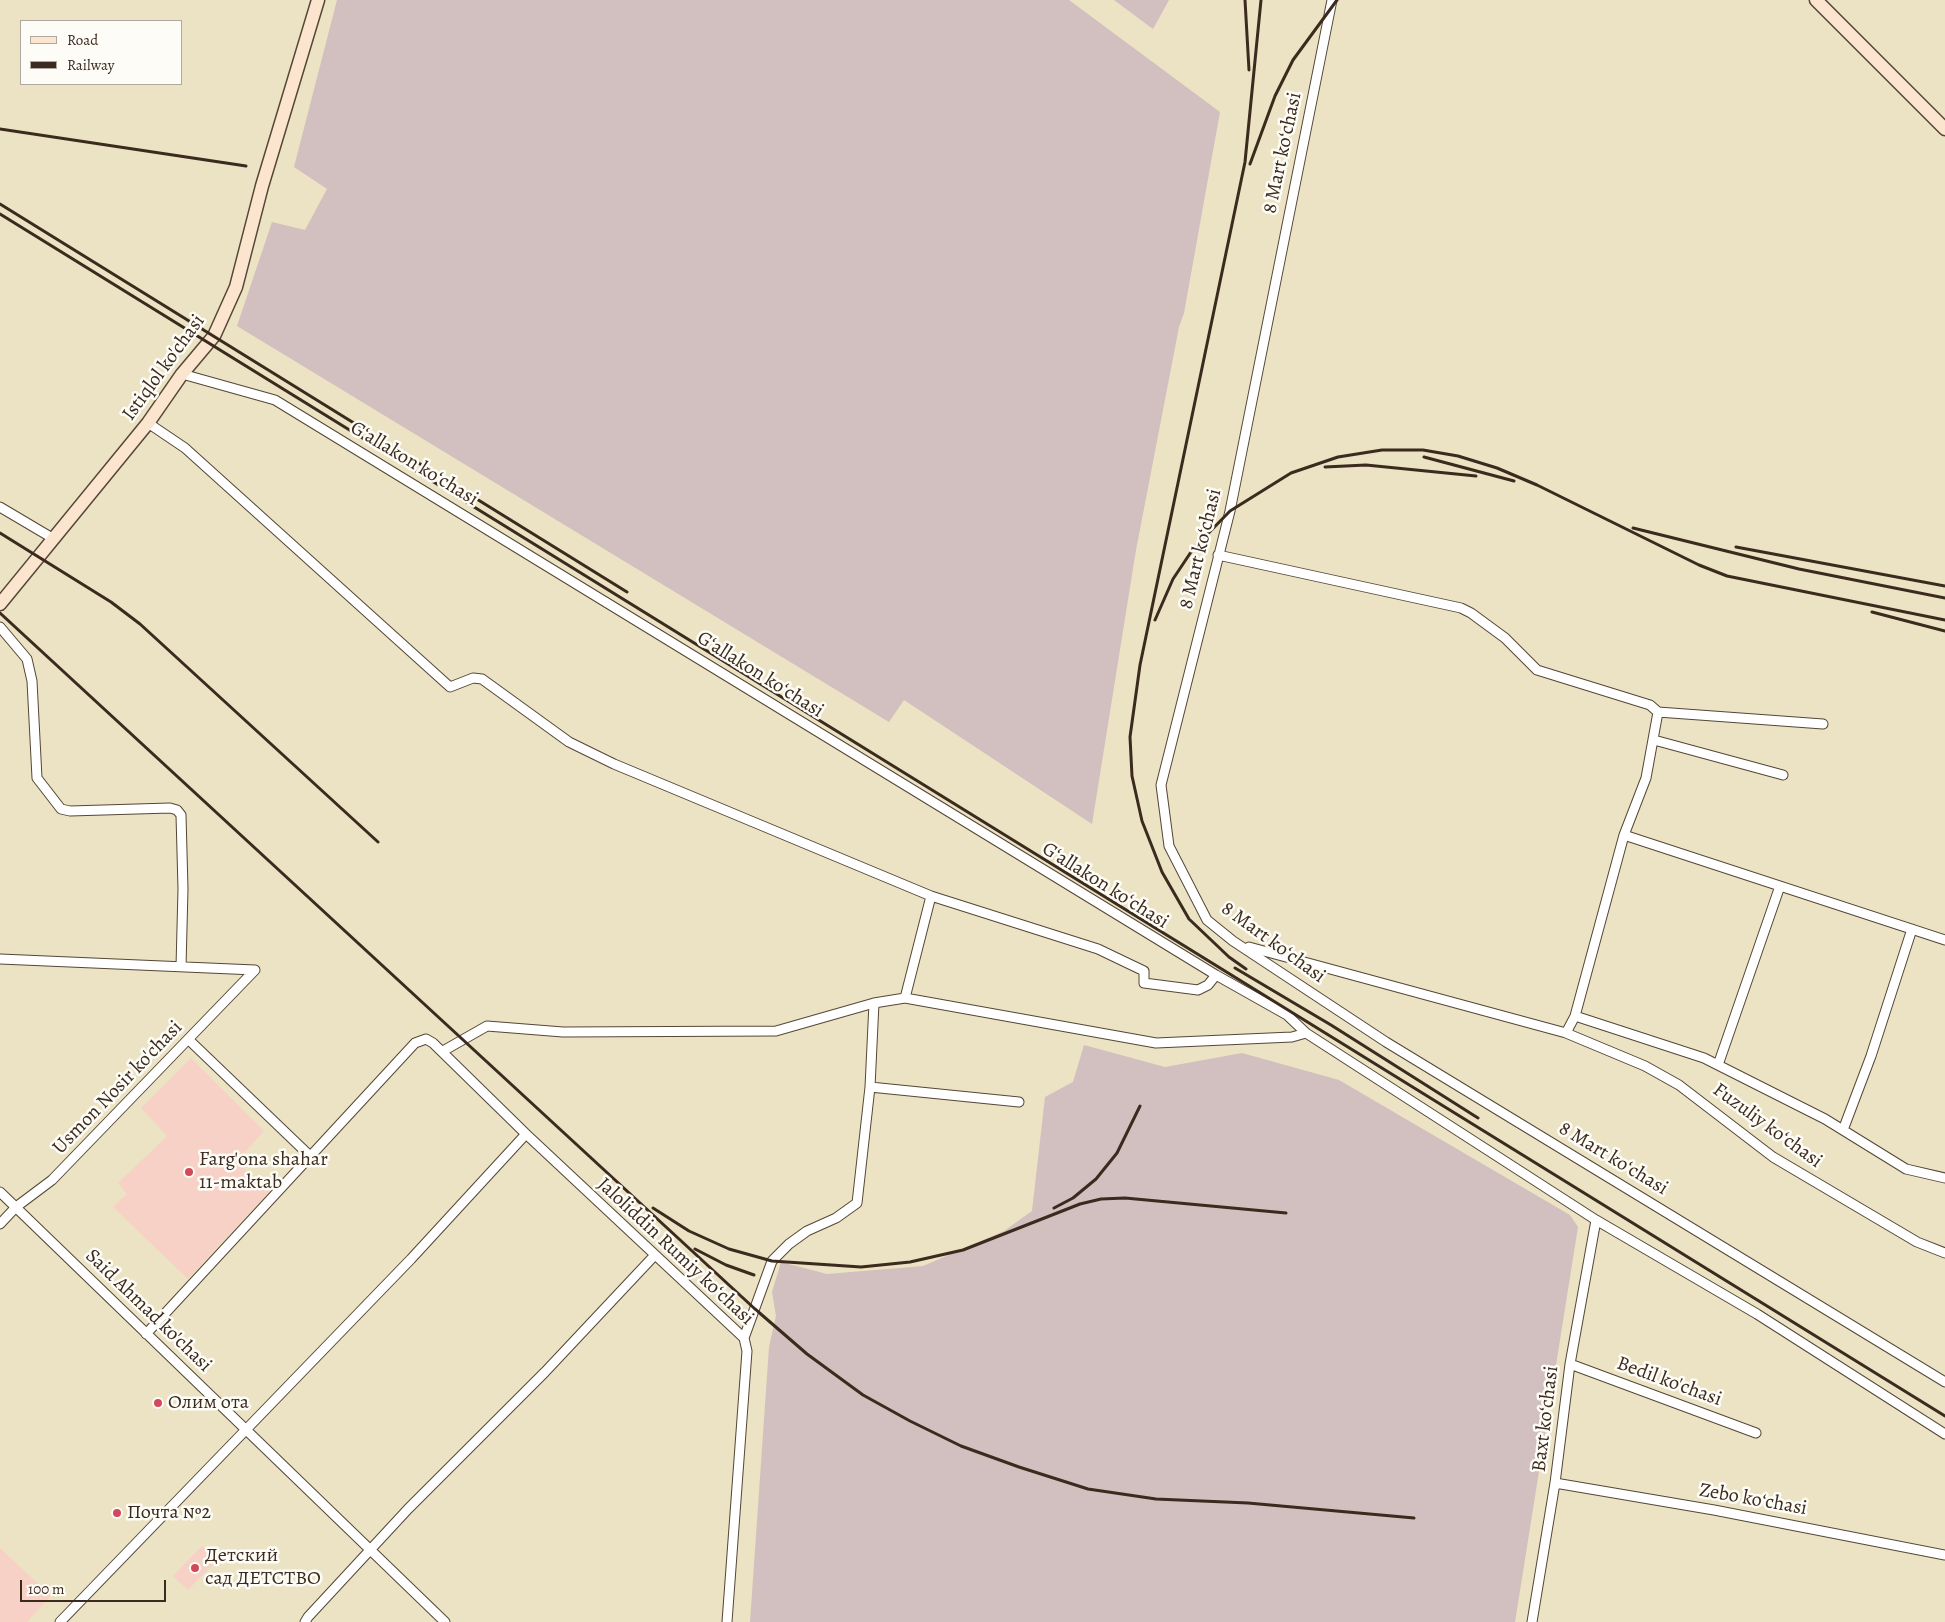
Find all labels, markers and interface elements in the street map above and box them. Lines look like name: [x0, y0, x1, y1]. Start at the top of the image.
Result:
legend: [20, 20, 182, 85]
text: Road: [67, 30, 98, 50]
text: Railway: [67, 55, 114, 75]
street label: 8 Mart koʻchasi: [1258, 90, 1308, 216]
street label: Istiqlol ko'chasi: [118, 310, 210, 426]
street label: Gʻallakon koʻchasi: [346, 416, 482, 512]
street label: 8 Mart koʻchasi: [1174, 486, 1228, 612]
street label: Gʻallakon koʻchasi: [692, 626, 828, 724]
street label: Gʻallakon koʻchasi: [1037, 837, 1173, 935]
street label: 8 Mart koʻchasi: [1216, 897, 1330, 989]
street label: Usmon Nosir ko'chasi: [48, 1016, 188, 1160]
street label: Fuzuliy koʻchasi: [1707, 1078, 1827, 1174]
street label: 8 Mart koʻchasi: [1554, 1117, 1672, 1201]
place label: Farg'ona shahar 11-maktab: [199, 1148, 328, 1195]
marker: Farg'ona shahar 11-maktab: [183, 1166, 195, 1178]
street label: Jaloliddin Rumiy koʻchasi: [592, 1173, 758, 1331]
street label: Said Ahmad ko'chasi: [80, 1245, 216, 1377]
street label: Bedil ko'chasi: [1613, 1352, 1725, 1412]
street label: Baxt koʻchasi: [1528, 1365, 1564, 1473]
place label: Олим ота: [168, 1391, 249, 1415]
marker: Олим ота: [152, 1397, 164, 1409]
street label: Zebo koʻchasi: [1697, 1479, 1809, 1521]
place label: Почта №2: [127, 1501, 211, 1525]
marker: Почта №2: [111, 1507, 123, 1519]
place label: Детский сад ДЕТСТВО: [205, 1544, 321, 1591]
marker: Детский сад ДЕТСТВО: [189, 1562, 201, 1574]
scale bar: [22, 1570, 169, 1602]
text: 100 m: [28, 1579, 65, 1599]

